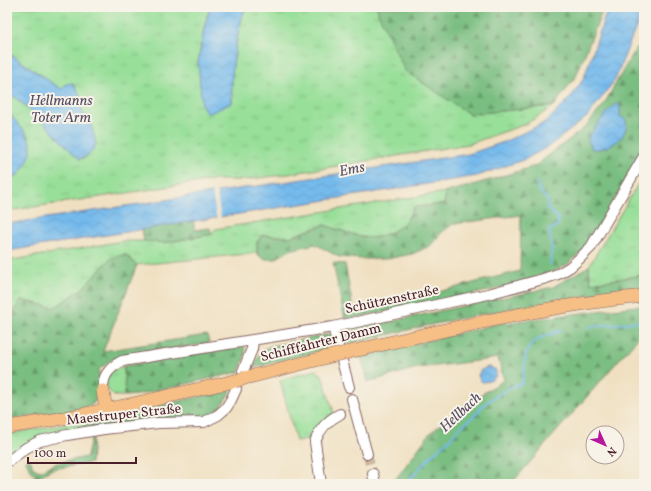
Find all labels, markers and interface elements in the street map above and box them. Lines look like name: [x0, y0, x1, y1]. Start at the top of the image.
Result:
water label: Hellmanns Toter Arm: [29, 91, 93, 129]
water label: Ems: [337, 157, 367, 183]
street label: Schützenstraße: [343, 281, 441, 319]
street label: Schifffahrter Damm: [259, 319, 383, 367]
water label: Hellbach: [435, 388, 487, 438]
street label: Maestruper Straße: [66, 399, 183, 430]
north arrow: [585, 425, 625, 465]
scale bar: [28, 439, 136, 465]
text: N: [603, 443, 619, 459]
text: 100 m: [34, 446, 67, 462]

